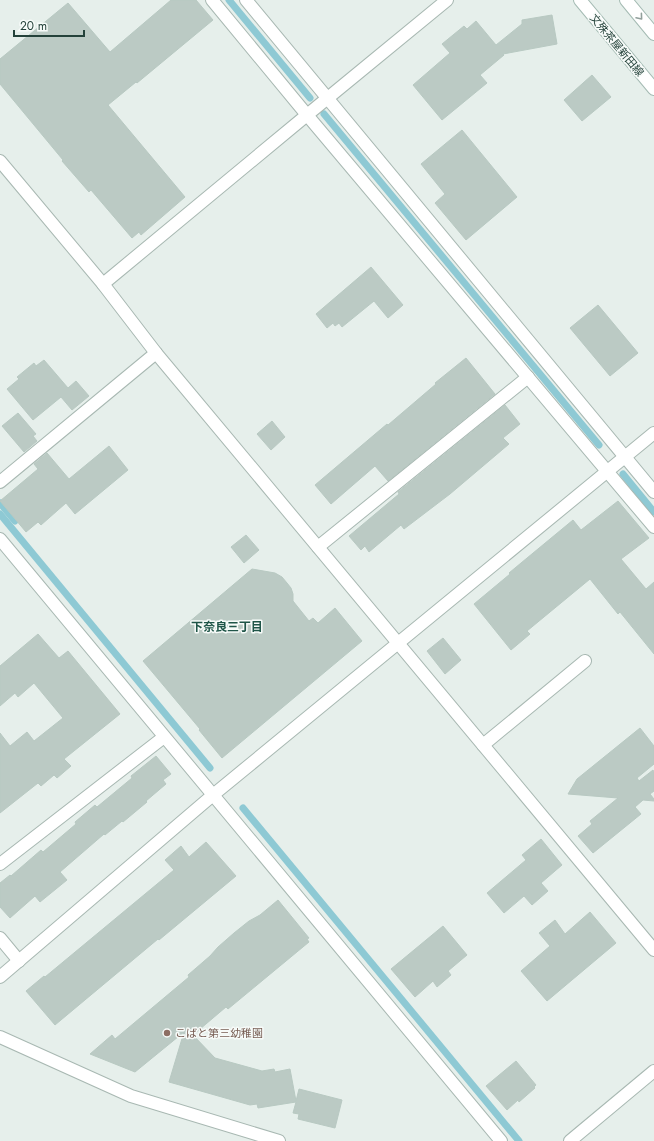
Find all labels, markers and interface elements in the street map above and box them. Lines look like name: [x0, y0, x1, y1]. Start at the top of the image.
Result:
street label: 文殊茶屋新田線: [586, 10, 648, 80]
scale bar: [14, 12, 84, 38]
one-way arrow: [635, 12, 642, 20]
text: 20 m: [20, 17, 47, 35]
district label: 下奈良三丁目: [191, 618, 263, 636]
place label: こばと第三幼稚園: [175, 1025, 263, 1041]
marker: こばと第三幼稚園: [162, 1028, 172, 1038]

